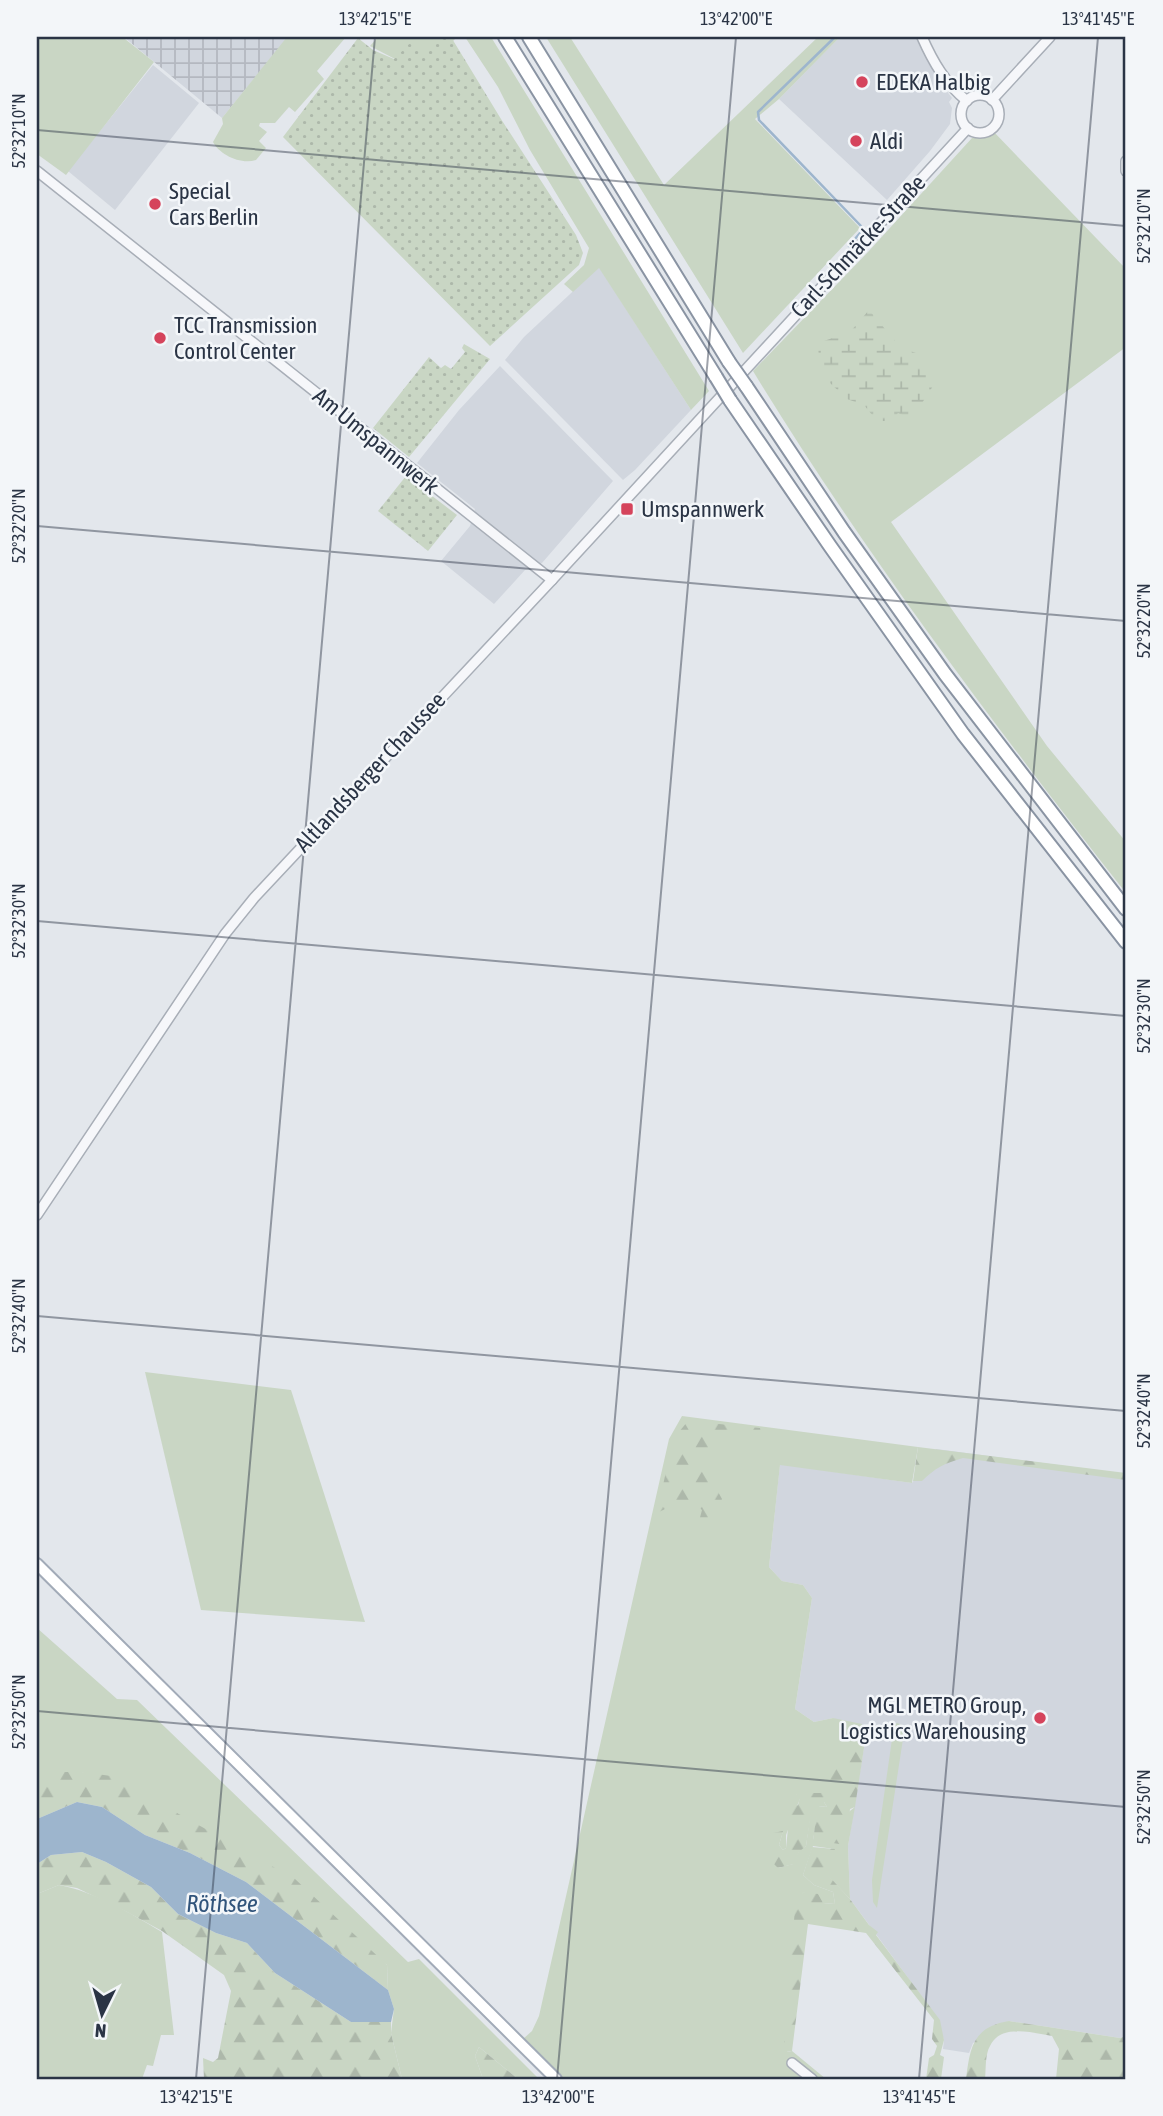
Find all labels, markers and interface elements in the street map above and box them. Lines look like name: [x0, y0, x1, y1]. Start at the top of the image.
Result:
text: 13°42'15"E: [339, 8, 411, 29]
text: 13°42'00"E: [700, 8, 772, 29]
text: 13°41'45"E: [1062, 8, 1134, 29]
place label: EDEKA Halbig: [876, 69, 991, 95]
marker: EDEKA Halbig: [854, 74, 870, 90]
text: 52°32'10"N: [8, 93, 29, 169]
place label: Aldi: [870, 128, 903, 154]
marker: Aldi: [848, 133, 864, 149]
street label: Carl-Schmäcke-Straße: [785, 169, 931, 323]
place label: Special Cars Berlin: [169, 178, 259, 230]
text: 52°32'10"N: [1133, 188, 1154, 264]
marker: Special Cars Berlin: [147, 196, 163, 212]
place label: TCC Transmission Control Center: [174, 312, 317, 364]
marker: TCC Transmission Control Center: [152, 330, 168, 346]
street label: Am Umspannwerk: [308, 382, 444, 500]
text: 52°32'20"N: [8, 488, 29, 564]
place label: Umspannwerk: [641, 496, 764, 522]
marker: Umspannwerk: [619, 501, 635, 517]
text: 52°32'20"N: [1133, 583, 1154, 659]
street label: Altlandsberger Chaussee: [289, 687, 451, 857]
text: 52°32'30"N: [8, 883, 29, 959]
text: 52°32'30"N: [1133, 978, 1154, 1054]
text: 52°32'40"N: [8, 1278, 29, 1354]
text: 52°32'40"N: [1133, 1373, 1154, 1449]
text: 52°32'50"N: [8, 1674, 29, 1750]
place label: MGL METRO Group, Logistics Warehousing: [840, 1692, 1026, 1744]
marker: MGL METRO Group, Logistics Warehousing: [1032, 1710, 1048, 1726]
text: 52°32'50"N: [1133, 1769, 1154, 1845]
water label: Röthsee: [186, 1890, 258, 1917]
north arrow: [66, 1980, 136, 2050]
text: N: [94, 2019, 107, 2042]
text: 13°42'15"E: [160, 2086, 232, 2107]
text: 13°42'00"E: [522, 2086, 594, 2107]
text: 13°41'45"E: [883, 2086, 955, 2107]

